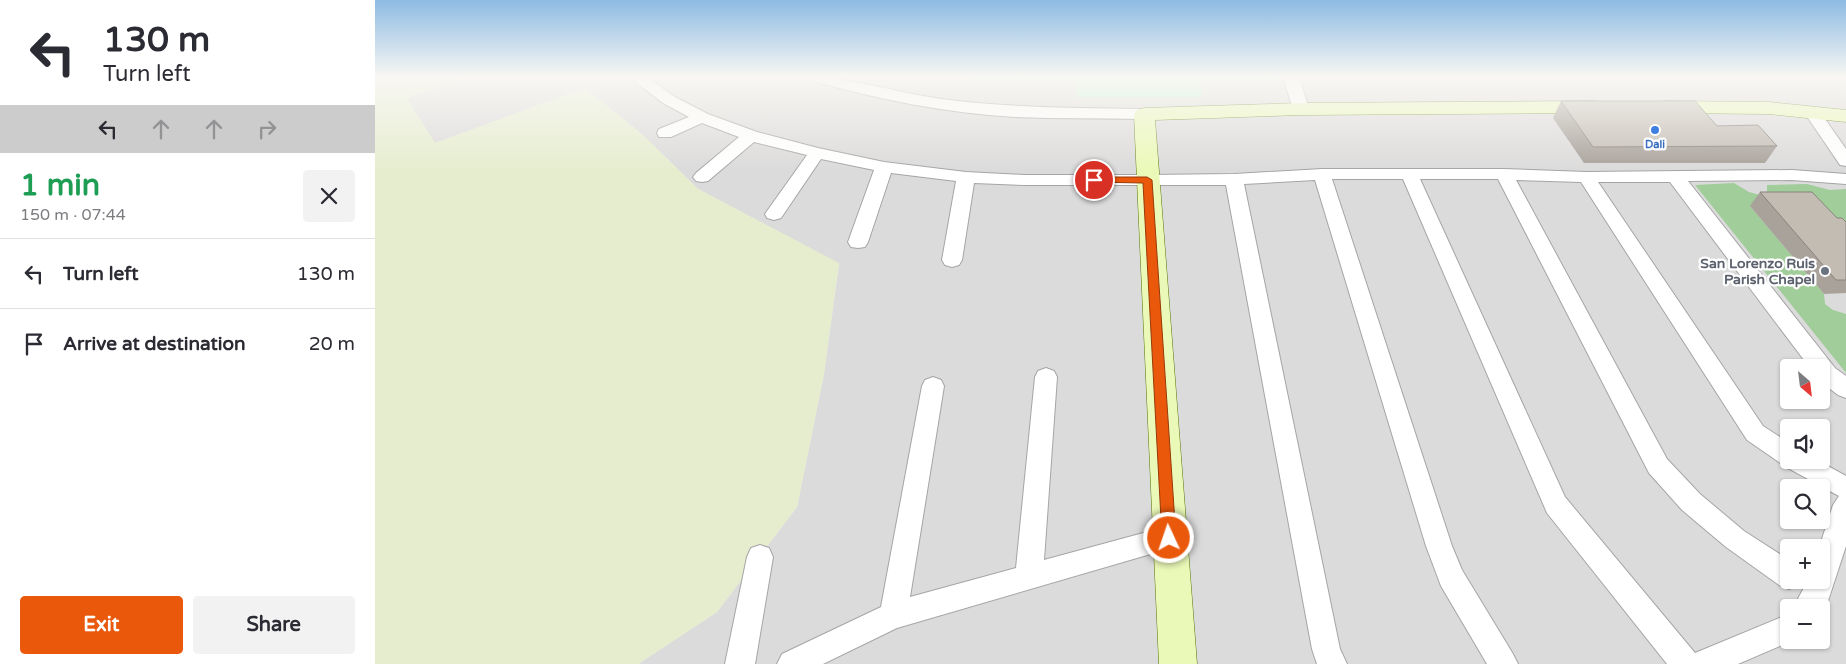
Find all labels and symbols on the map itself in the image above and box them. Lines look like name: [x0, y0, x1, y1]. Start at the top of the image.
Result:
marker: Dali: [1649, 124, 1661, 136]
place label: Dali: [1645, 138, 1665, 151]
pin: [1073, 159, 1115, 201]
place label: San Lorenzo Ruis Parish Chapel: [1700, 255, 1815, 288]
marker: San Lorenzo Ruis Parish Chapel: [1819, 265, 1831, 277]
north arrow: [1780, 359, 1830, 409]
position arrow: [1142, 511, 1194, 563]

